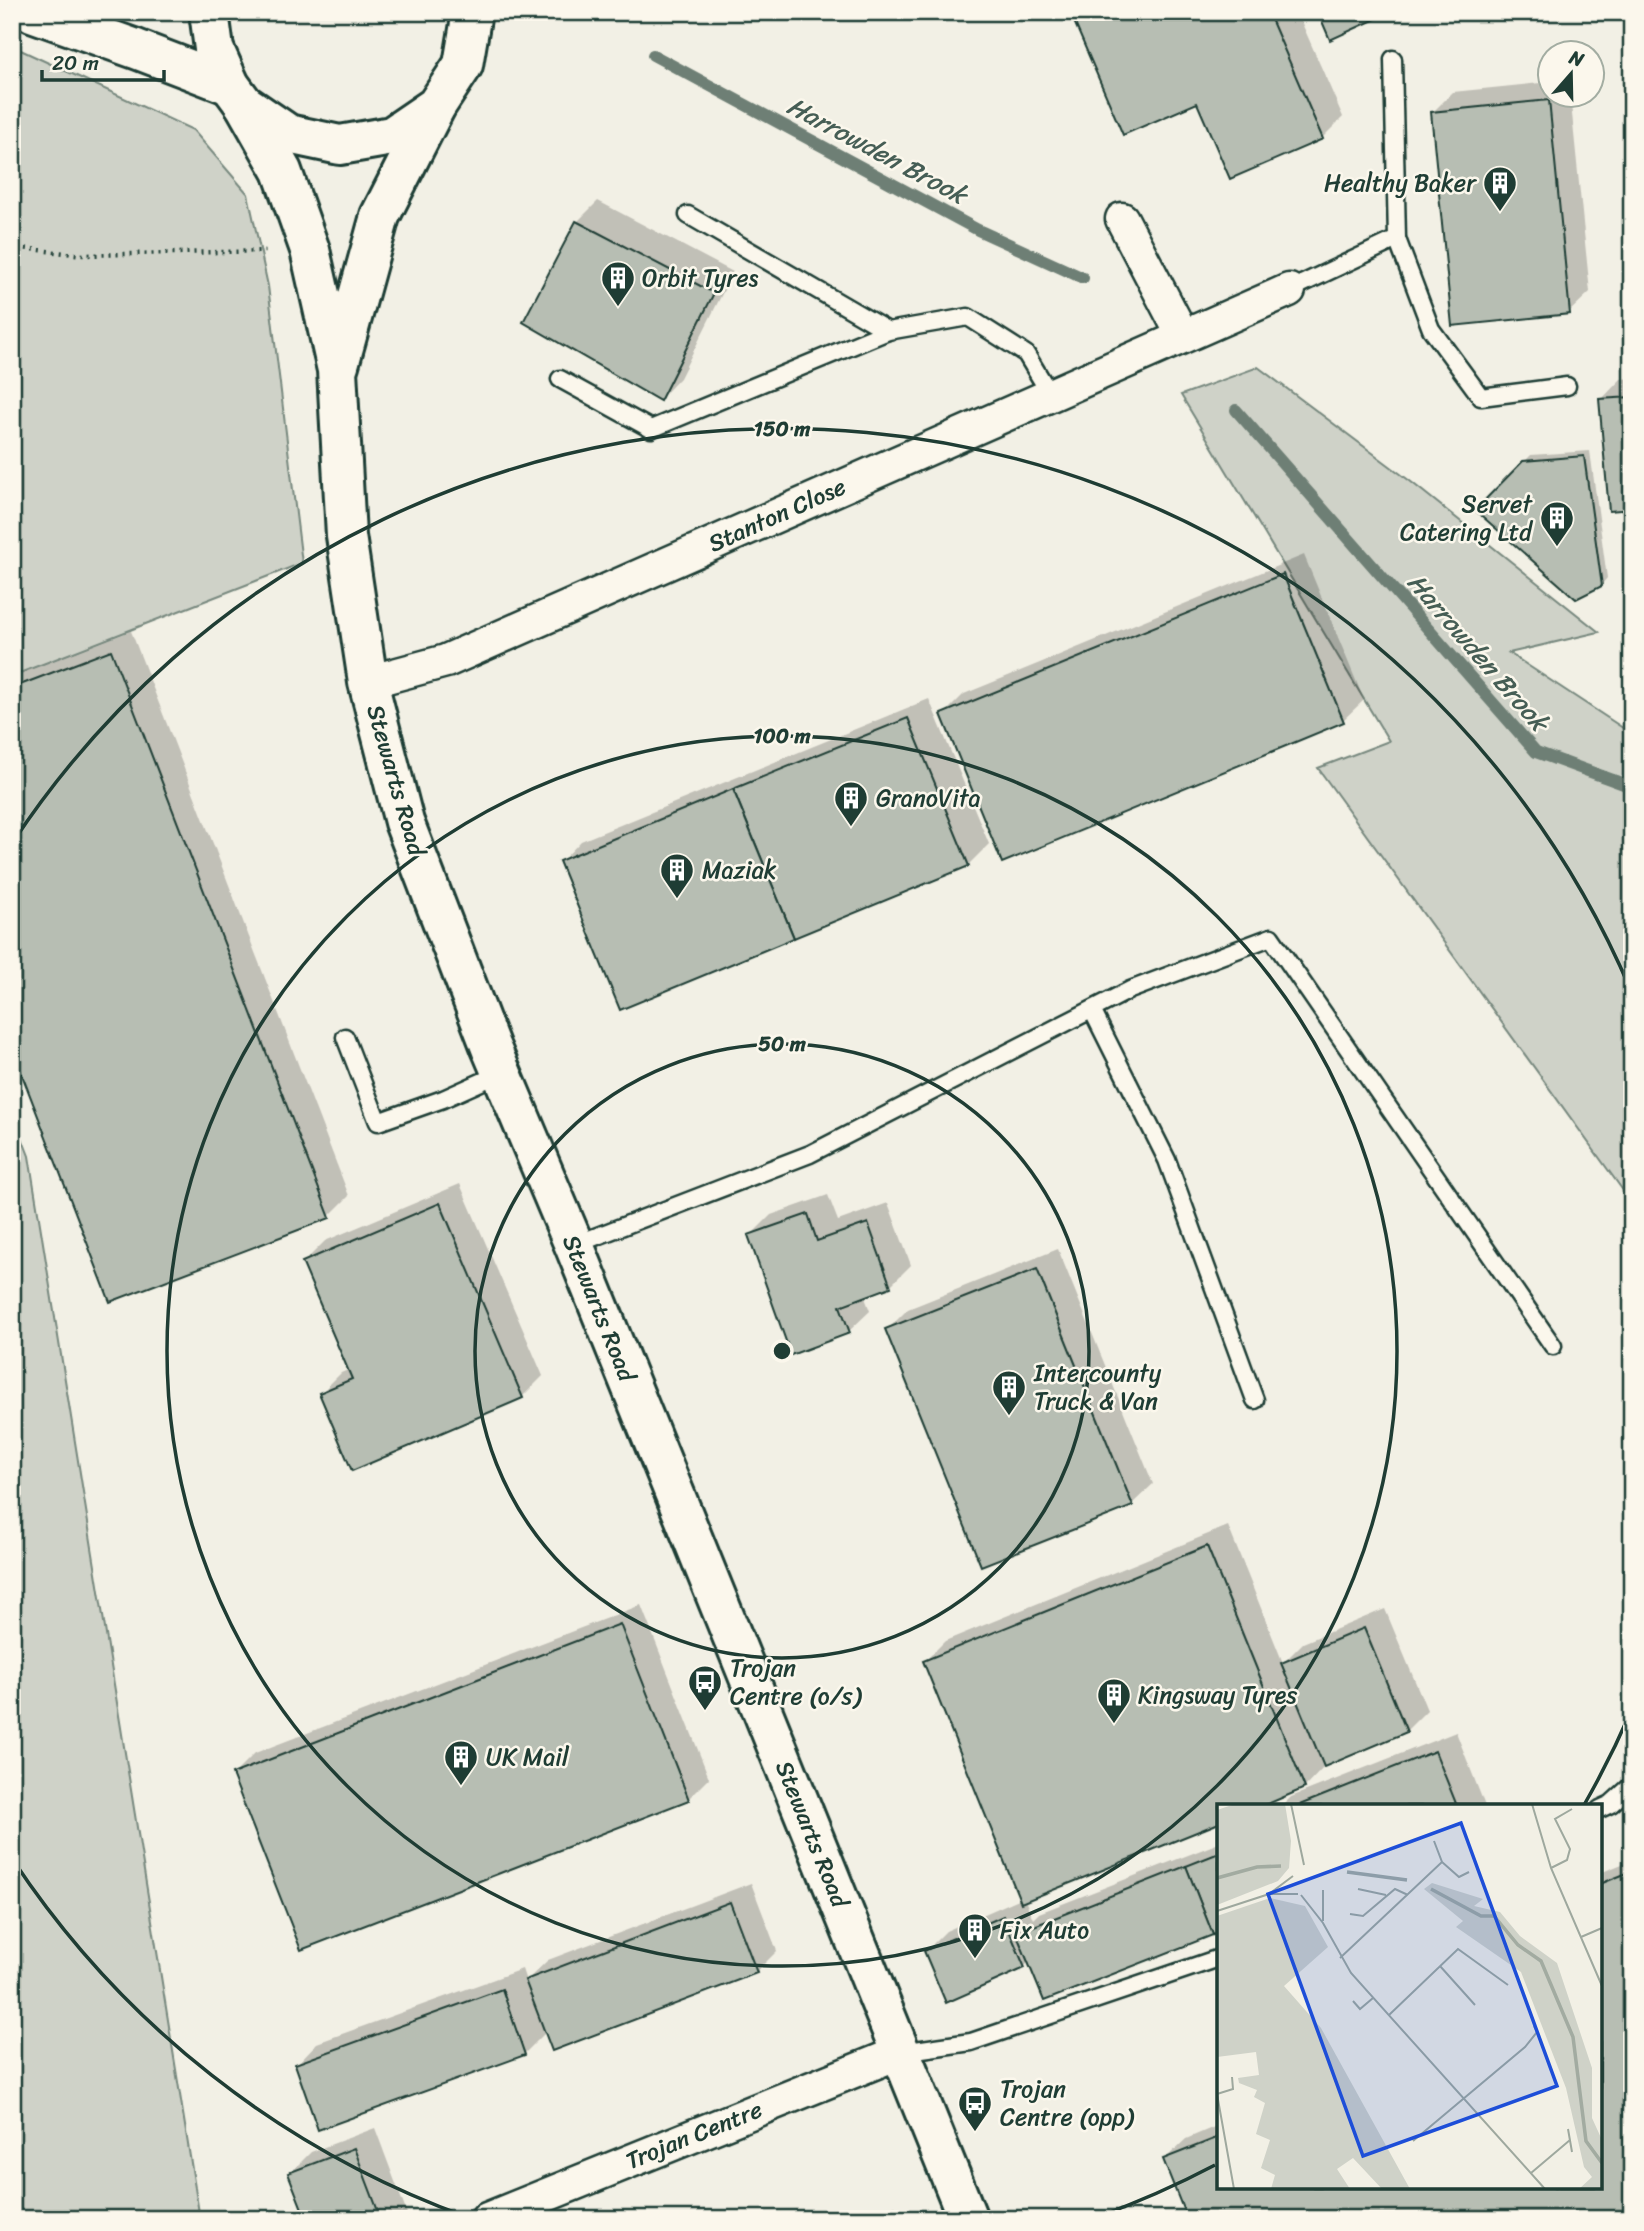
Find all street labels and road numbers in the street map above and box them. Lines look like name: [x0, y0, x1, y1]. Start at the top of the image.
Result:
street label: Stanton Close: [701, 466, 853, 564]
street label: Stewarts Road: [354, 700, 438, 862]
street label: Stewarts Road: [550, 1228, 648, 1389]
street label: Stewarts Road: [763, 1754, 861, 1915]
street label: Trojan Centre: [619, 2088, 769, 2182]

